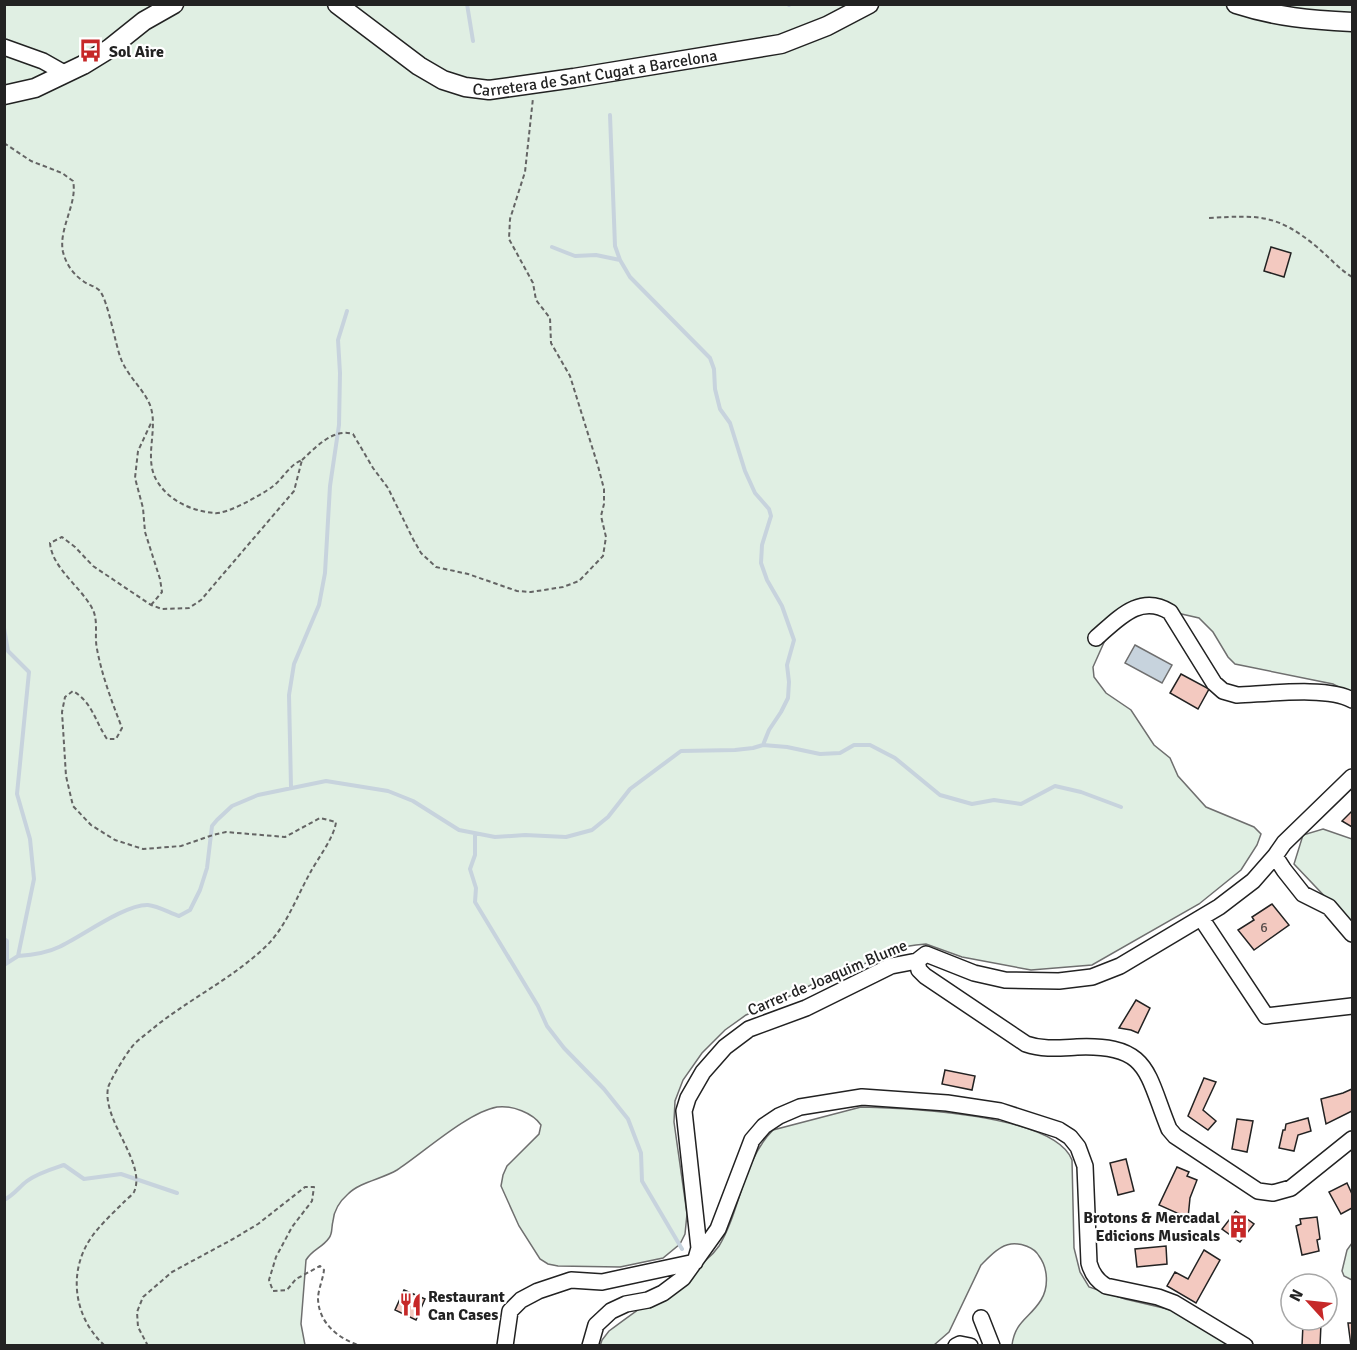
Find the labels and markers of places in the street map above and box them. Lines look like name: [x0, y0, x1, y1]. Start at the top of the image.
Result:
bus stop icon: Sol Aire: [78, 38, 104, 64]
place label: Sol Aire: [109, 42, 164, 62]
place label: Brotons & Mercadal Edicions Musicals: [1083, 1208, 1220, 1246]
building icon: Brotons & Mercadal Edicions Musicals: [1225, 1213, 1251, 1239]
place label: Restaurant Can Cases: [428, 1287, 505, 1325]
restaurant icon: Restaurant Can Cases: [397, 1292, 423, 1318]

